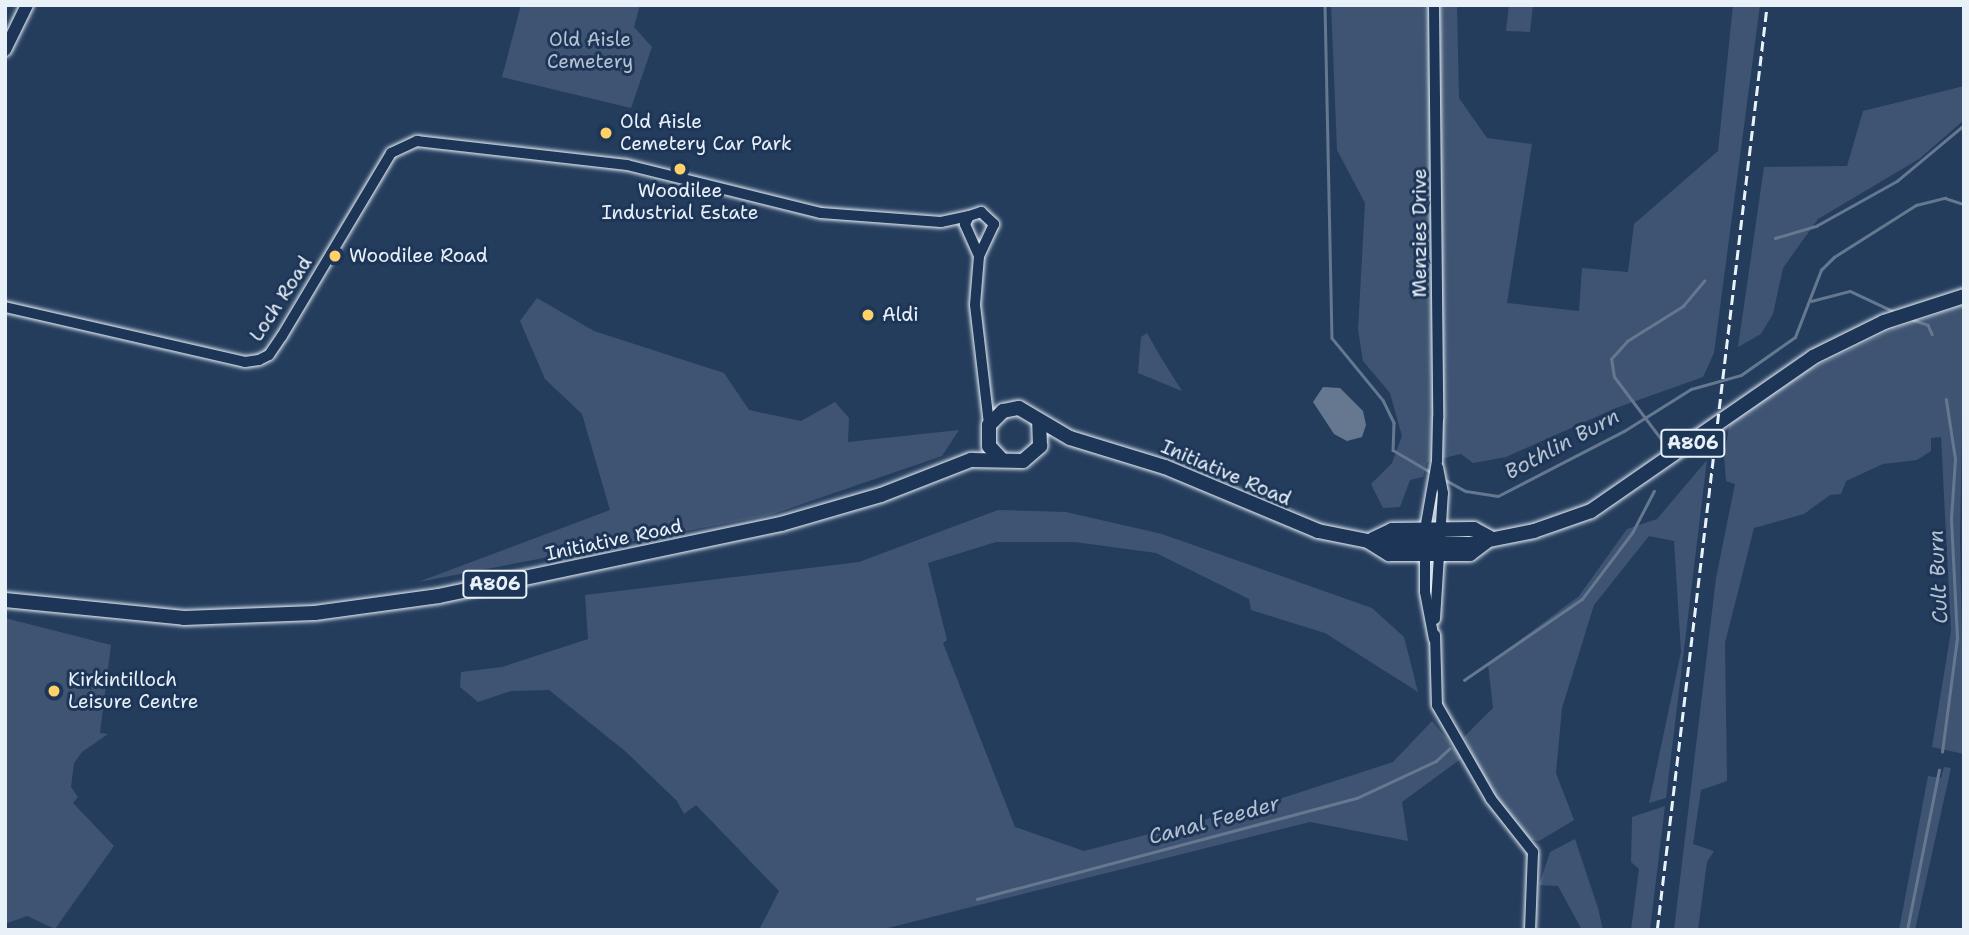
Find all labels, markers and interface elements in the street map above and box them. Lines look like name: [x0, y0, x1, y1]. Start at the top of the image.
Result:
park label: Old Aisle Cemetery: [547, 29, 633, 73]
place label: Old Aisle Cemetery Car Park: [620, 111, 792, 155]
marker: Old Aisle Cemetery Car Park: [598, 125, 614, 141]
marker: Woodilee Industrial Estate: [672, 161, 688, 177]
street label: Menzies Drive: [1409, 168, 1431, 298]
place label: Woodilee Industrial Estate: [601, 180, 759, 224]
place label: Woodilee Road: [349, 245, 488, 267]
marker: Woodilee Road: [327, 248, 343, 264]
street label: Loch Road: [245, 252, 317, 346]
place label: Aldi: [882, 304, 919, 326]
marker: Aldi: [860, 307, 876, 323]
water label: Bothlin Burn: [1500, 403, 1624, 485]
road number: A806: [1660, 428, 1726, 458]
street label: Initiative Road: [1158, 435, 1294, 511]
street label: Initiative Road: [544, 514, 684, 566]
water label: Cult Burn: [1923, 529, 1953, 625]
road number: A806: [462, 570, 528, 598]
place label: Kirkintilloch Leisure Centre: [68, 669, 199, 713]
marker: Kirkintilloch Leisure Centre: [46, 683, 62, 699]
water label: Canal Feeder: [1146, 790, 1282, 850]

